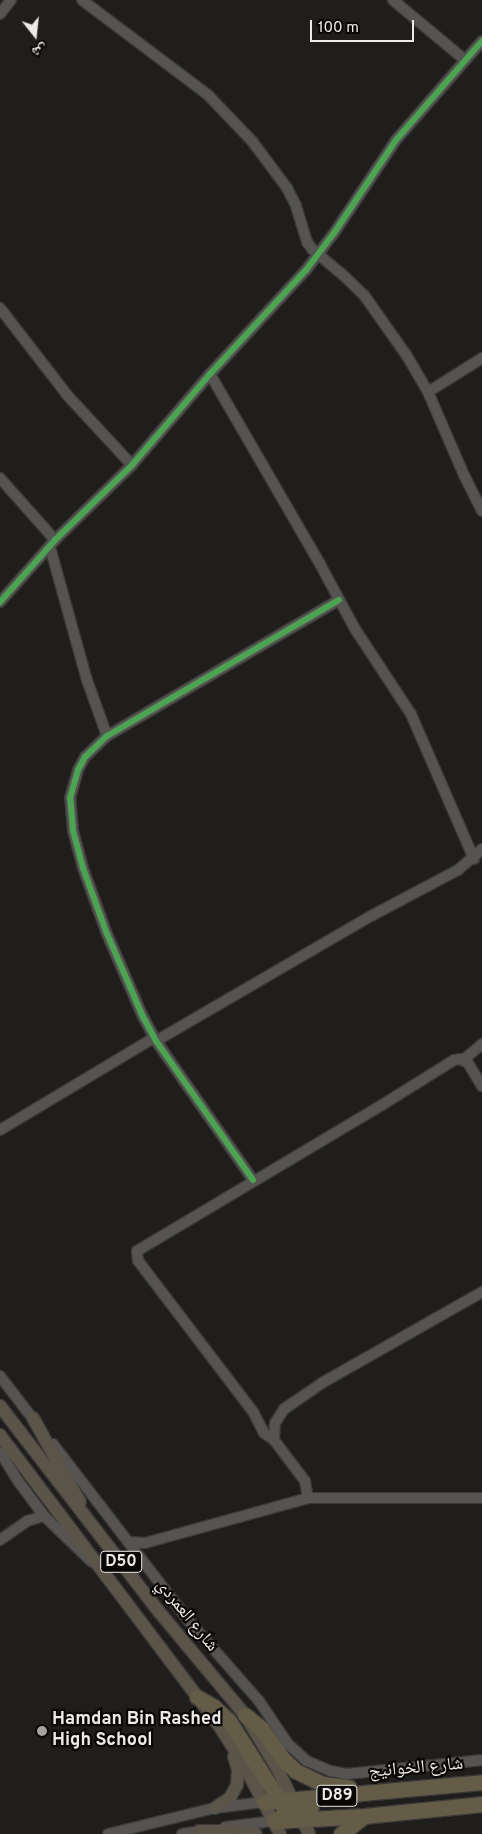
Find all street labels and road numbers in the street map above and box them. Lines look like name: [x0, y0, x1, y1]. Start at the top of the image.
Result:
road number: D50: [100, 1548, 142, 1575]
street label: شارع العمردي: [150, 1575, 222, 1657]
street label: شارع الخوانيج: [368, 1754, 464, 1784]
road number: D89: [316, 1782, 358, 1810]

